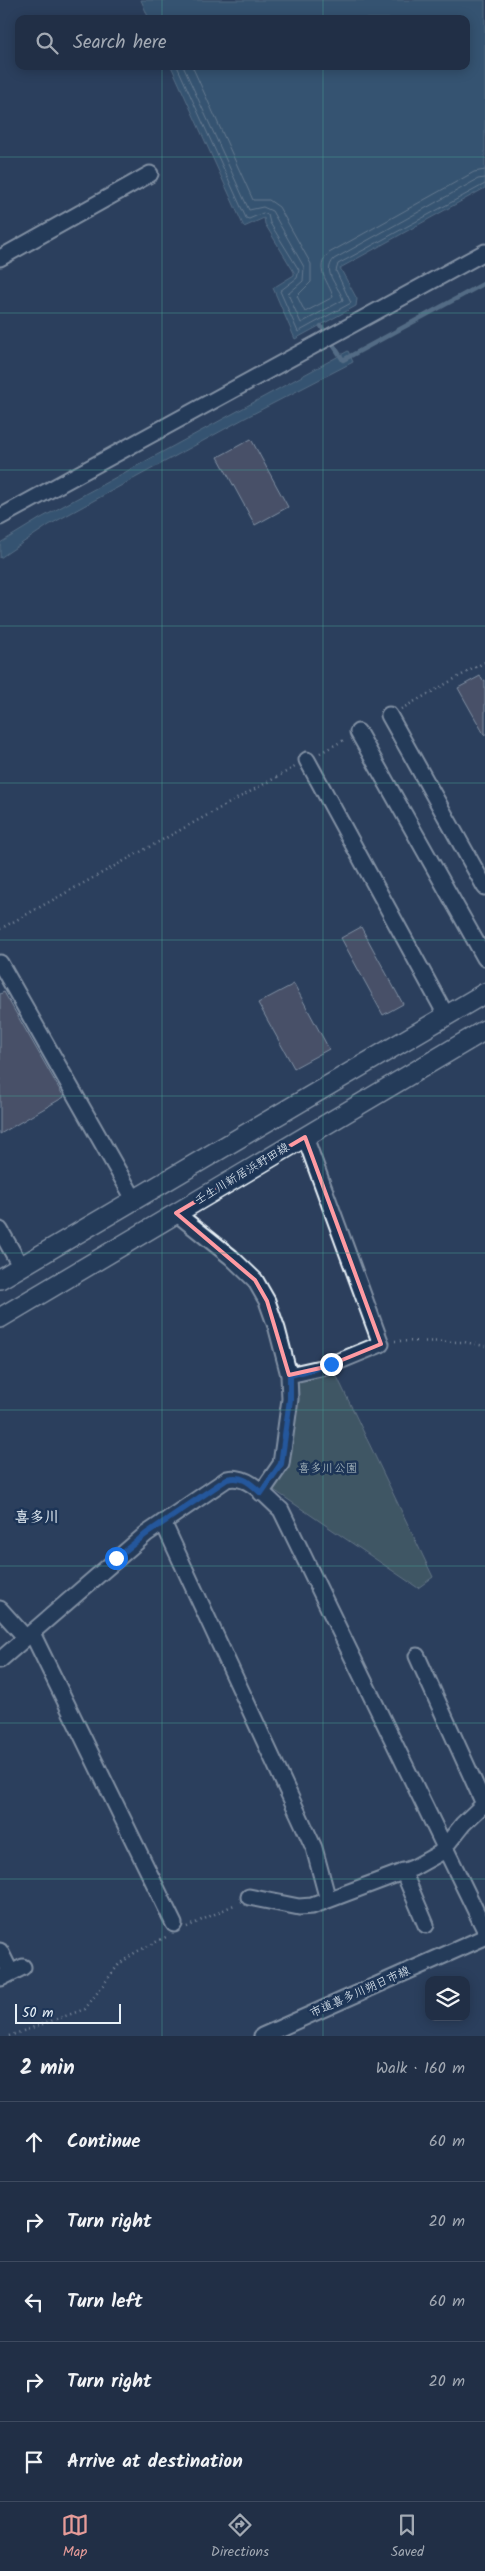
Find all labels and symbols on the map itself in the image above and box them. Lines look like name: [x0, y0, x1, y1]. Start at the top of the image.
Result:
street label: 壬生川新居浜野田線: [191, 1138, 293, 1210]
route end: [320, 1353, 343, 1376]
park label: 喜多川公園: [298, 1459, 358, 1478]
district label: 喜多川: [14, 1506, 60, 1530]
route start: [105, 1547, 128, 1570]
street label: 市道喜多川朔日市線: [307, 1961, 413, 2023]
scale bar: [15, 2001, 121, 2024]

